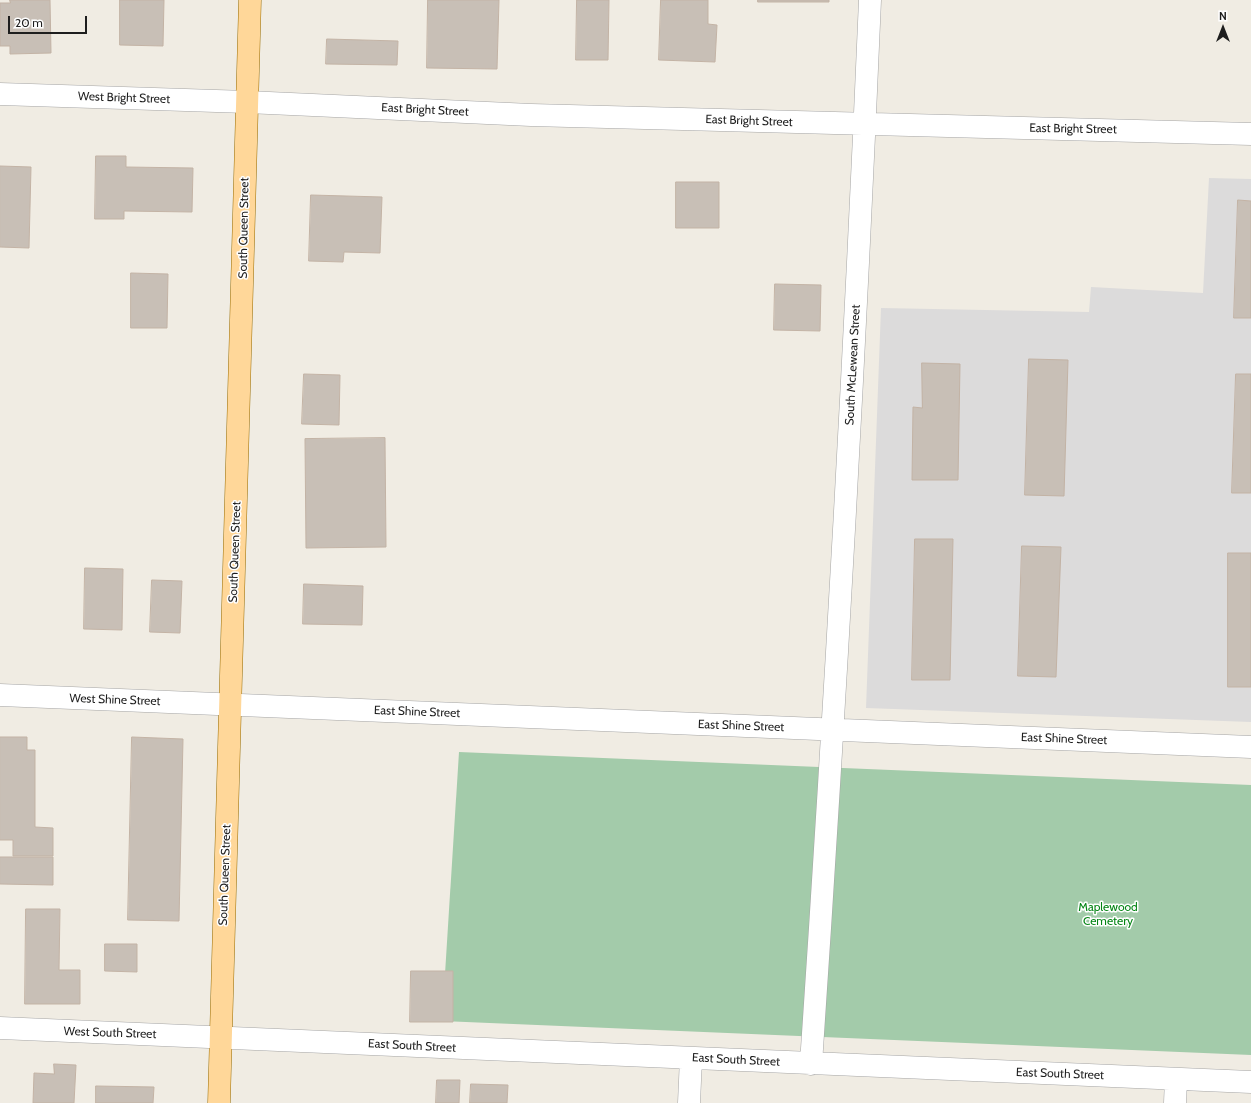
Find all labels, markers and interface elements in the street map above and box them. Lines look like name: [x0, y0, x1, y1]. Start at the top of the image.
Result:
scale bar: [10, 8, 89, 34]
north arrow: [1203, 8, 1243, 48]
text: N: [1219, 9, 1227, 23]
text: 20 m: [15, 15, 43, 30]
street label: West Bright Street: [78, 89, 170, 107]
street label: East Bright Street: [381, 101, 469, 119]
street label: East Bright Street: [705, 112, 793, 130]
street label: East Bright Street: [1029, 121, 1117, 137]
street label: South Queen Street: [236, 177, 252, 279]
street label: South McLewean Street: [843, 304, 863, 426]
street label: South Queen Street: [226, 501, 244, 603]
street label: West Shine Street: [69, 691, 161, 709]
street label: East Shine Street: [374, 703, 460, 721]
street label: East Shine Street: [698, 717, 784, 735]
street label: East Shine Street: [1021, 730, 1107, 748]
street label: South Queen Street: [216, 824, 234, 926]
park label: Maplewood Cemetery: [1078, 900, 1138, 928]
street label: West South Street: [63, 1024, 157, 1042]
street label: East South Street: [368, 1037, 456, 1055]
street label: East South Street: [692, 1051, 780, 1069]
street label: East South Street: [1016, 1065, 1104, 1083]

